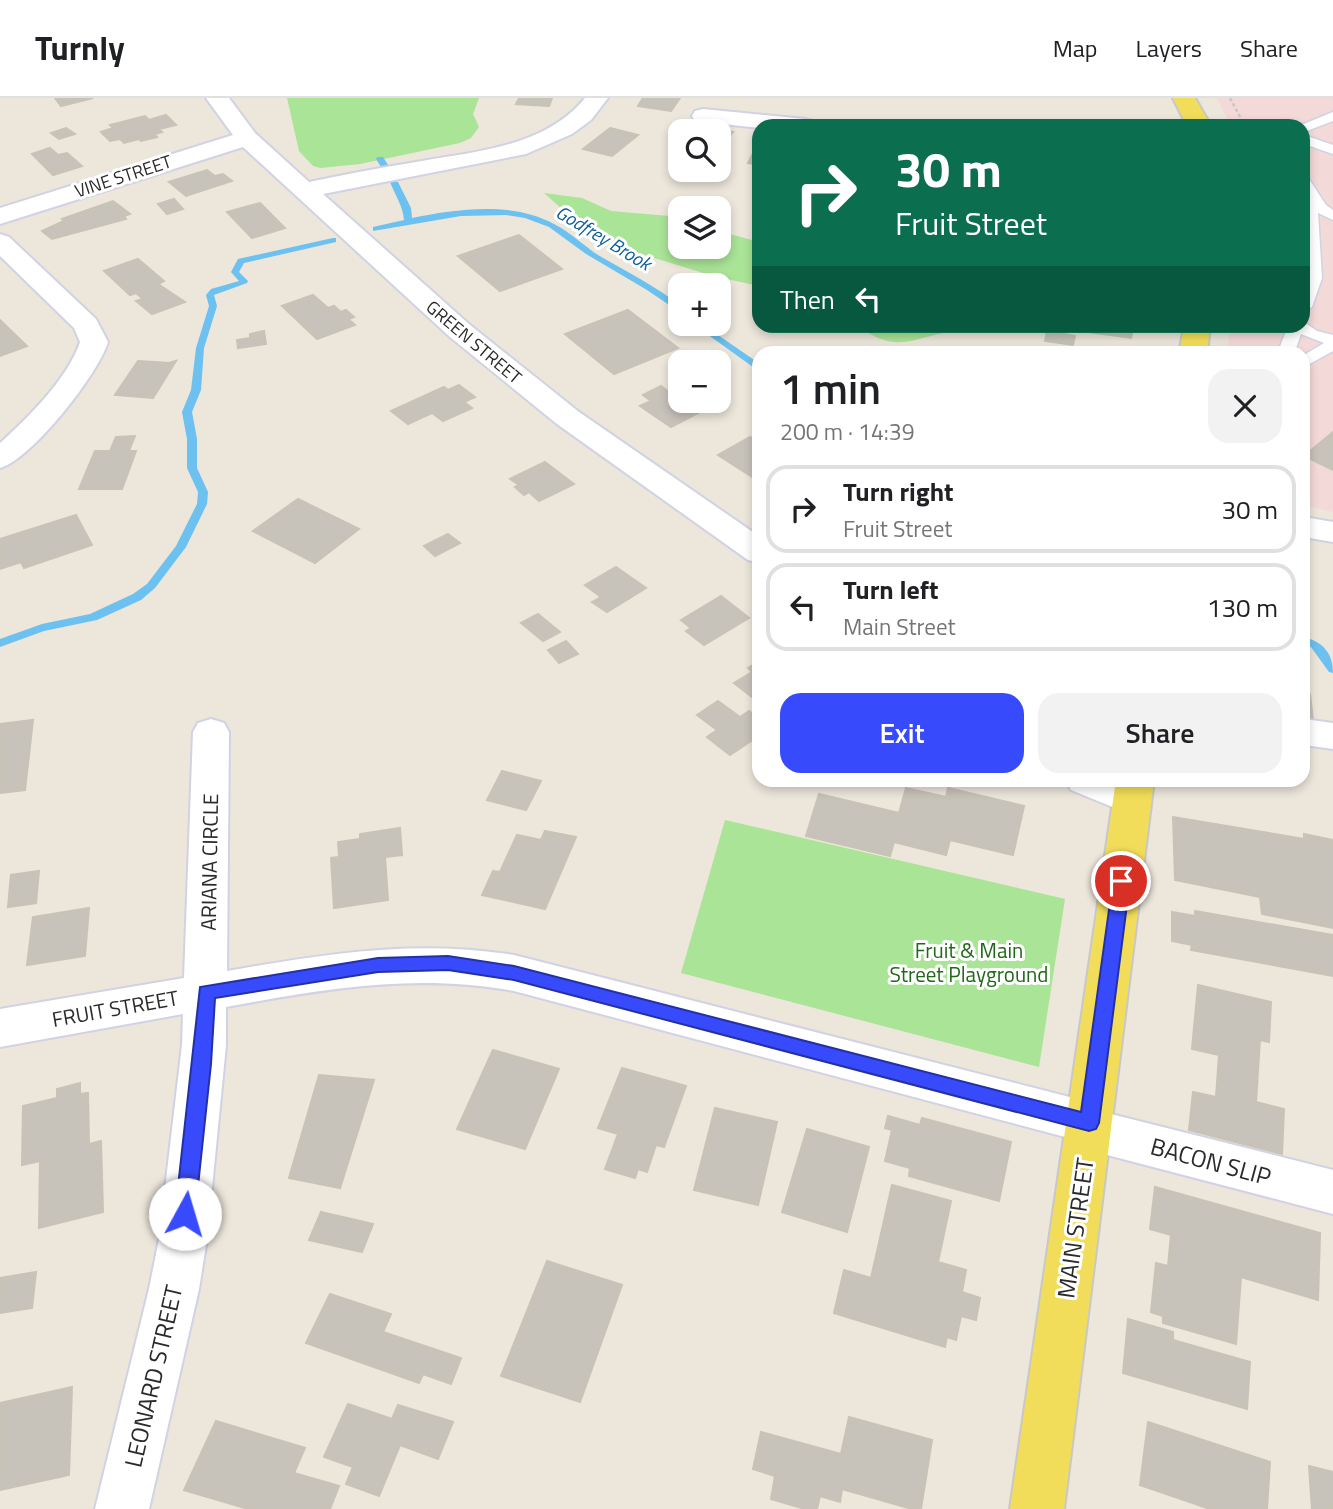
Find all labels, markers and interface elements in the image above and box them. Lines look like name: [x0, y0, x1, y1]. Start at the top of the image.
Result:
text: Turnly: [35, 23, 125, 73]
text: Map: [1053, 30, 1098, 66]
text: Layers: [1136, 30, 1202, 66]
text: Share: [1240, 30, 1298, 66]
map controls: [668, 119, 731, 413]
button: search: [668, 119, 731, 182]
text: 30 m: [895, 131, 1002, 206]
street label: VINE STREET: [71, 147, 176, 204]
icon: right: [780, 147, 871, 238]
button: layers: [668, 196, 731, 259]
water label: Godfrey Brook: [551, 197, 659, 278]
text: Fruit Street: [895, 199, 1047, 247]
button: +: [668, 273, 731, 336]
text: Then: [780, 280, 835, 319]
icon: left: [849, 280, 887, 318]
street label: GREEN STREET: [420, 294, 528, 391]
button: −: [668, 350, 731, 413]
text: 1 min: [780, 356, 881, 420]
button: close: [1208, 369, 1282, 443]
text: 200 m · 14:39: [780, 414, 915, 449]
text: Turn right: [843, 472, 954, 511]
icon: right: [784, 490, 822, 528]
text: 30 m: [1221, 490, 1278, 529]
text: Fruit Street: [843, 511, 952, 546]
text: Turn left: [843, 570, 938, 609]
icon: left: [784, 588, 822, 626]
text: 130 m: [1207, 588, 1278, 627]
text: Main Street: [843, 609, 956, 644]
button: Exit: [780, 693, 1024, 773]
button: Share: [1038, 693, 1282, 773]
street label: ARIANA CIRCLE: [192, 793, 226, 931]
pin: [1091, 851, 1151, 911]
icon: arrive: [1102, 862, 1140, 900]
park label: Fruit & Main Street Playground: [890, 934, 1048, 990]
street label: FRUIT STREET: [49, 981, 181, 1035]
street label: BACON SLIP: [1147, 1128, 1275, 1194]
street label: MAIN STREET: [1047, 1155, 1103, 1301]
position arrow: [148, 1177, 222, 1251]
street label: LEONARD STREET: [115, 1281, 192, 1471]

